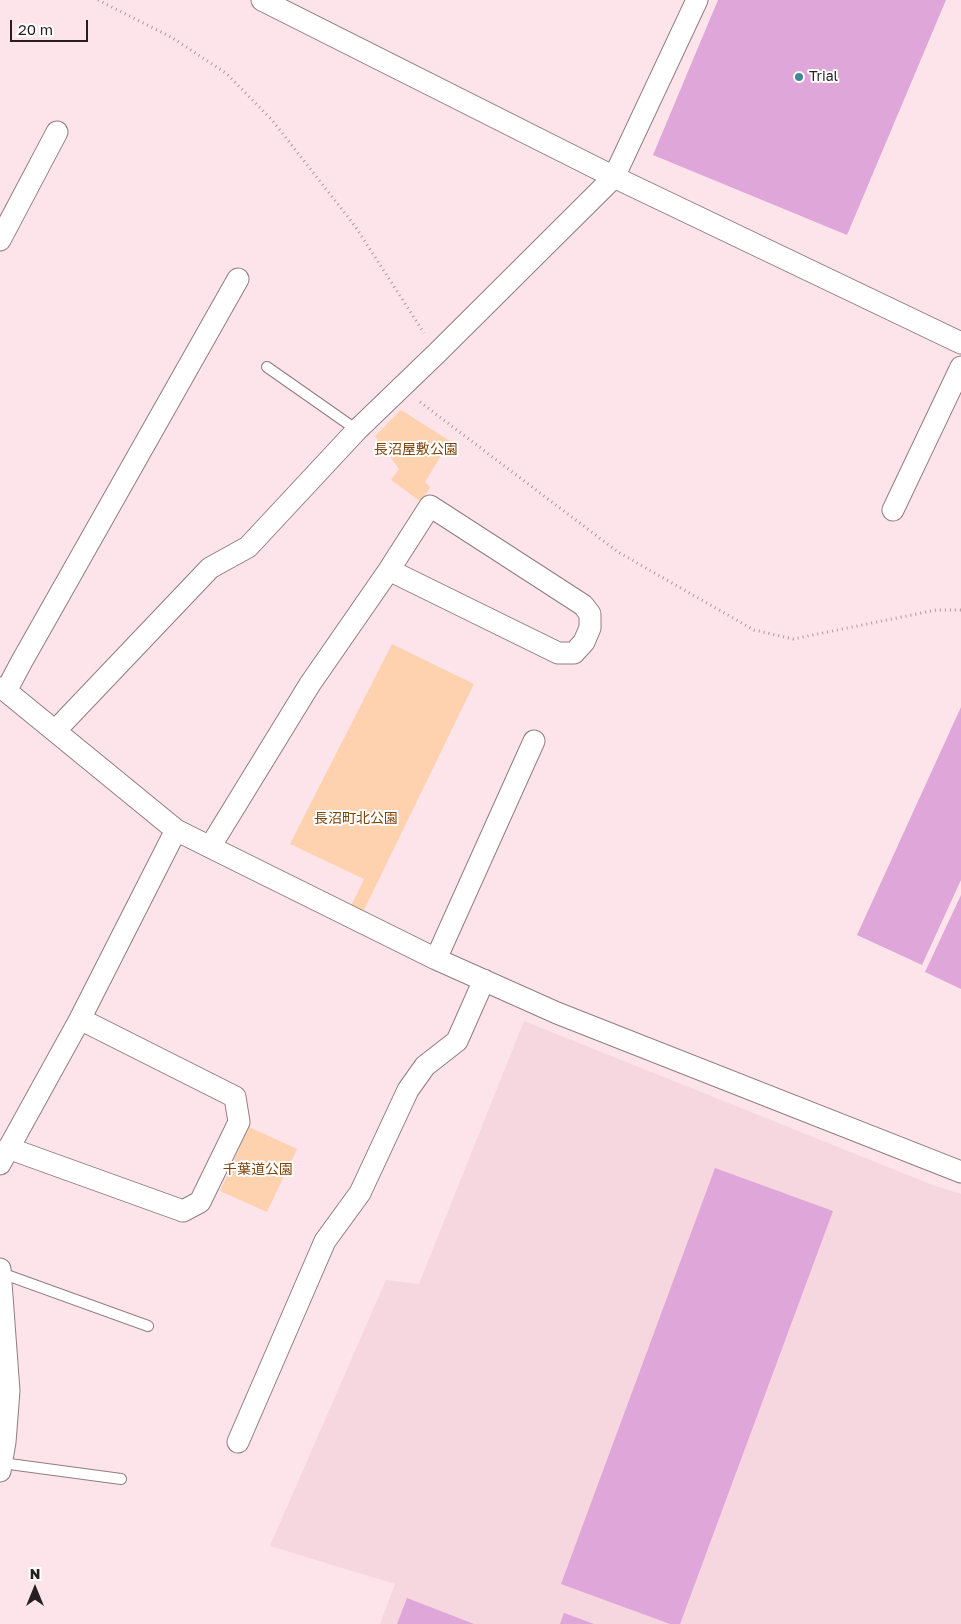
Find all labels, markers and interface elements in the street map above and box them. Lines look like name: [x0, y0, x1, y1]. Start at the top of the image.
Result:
scale bar: [12, 10, 90, 42]
text: 20 m: [18, 20, 53, 38]
place label: Trial: [809, 69, 838, 85]
marker: Trial: [793, 71, 805, 83]
park label: 長沼屋敷公園: [374, 442, 458, 458]
park label: 長沼町北公園: [314, 811, 398, 827]
park label: 千葉道公園: [223, 1162, 293, 1178]
north arrow: [10, 1564, 60, 1614]
text: N: [30, 1565, 40, 1582]

